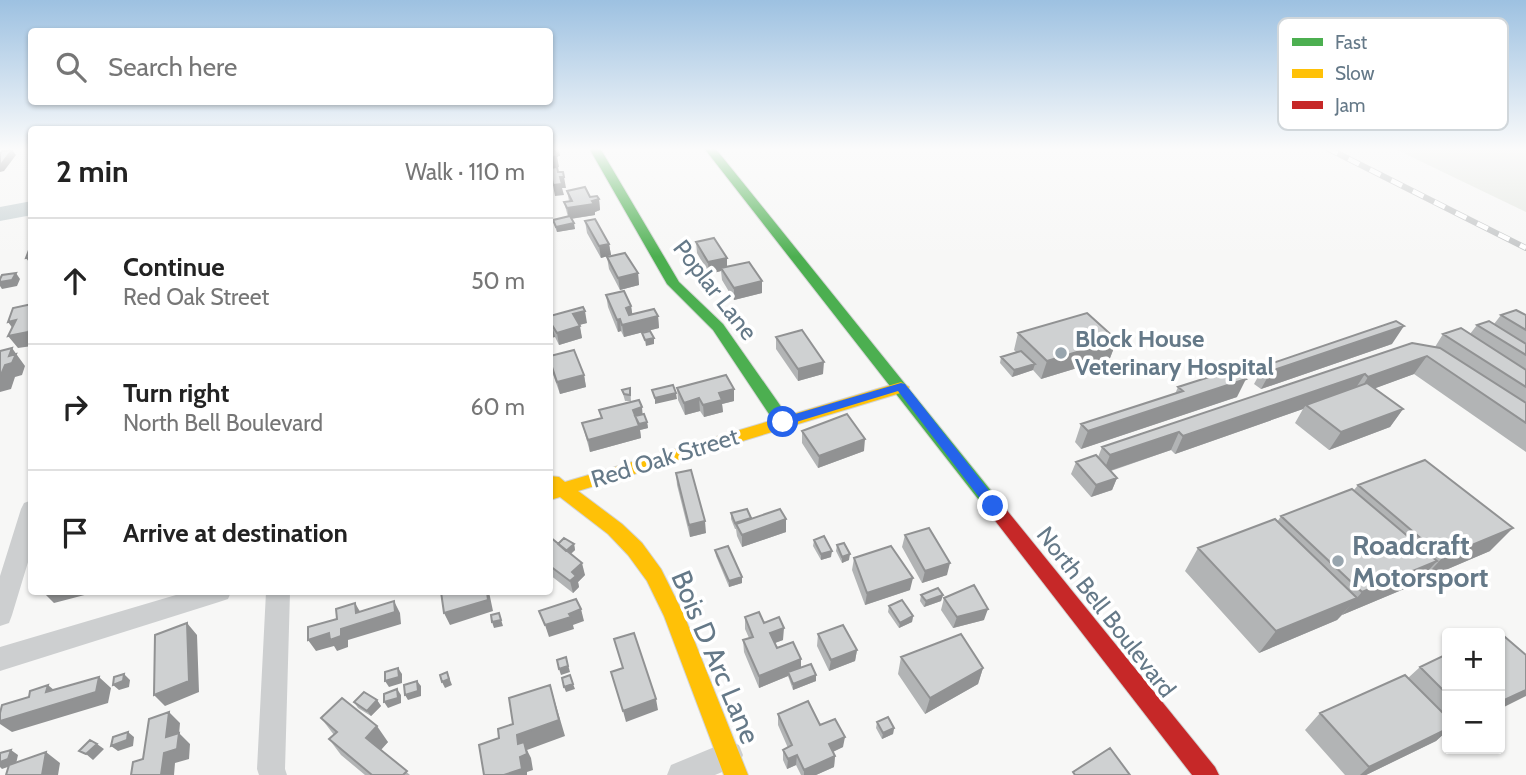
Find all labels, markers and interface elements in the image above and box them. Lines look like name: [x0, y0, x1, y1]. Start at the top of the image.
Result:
legend: [1278, 18, 1508, 130]
search box: [28, 28, 553, 105]
text: Fast: [1335, 31, 1368, 54]
icon: search: [52, 48, 90, 86]
text: Search here: [108, 51, 237, 83]
text: Slow: [1335, 62, 1375, 85]
text: Jam: [1334, 94, 1365, 117]
text: 2 min: [56, 153, 128, 190]
text: Walk · 110 m: [405, 158, 525, 186]
street label: Poplar Lane: [667, 234, 764, 346]
text: Continue: [123, 251, 225, 283]
icon: ahead: [56, 262, 94, 300]
text: 50 m: [471, 267, 525, 295]
text: Red Oak Street: [123, 283, 269, 311]
place label: Block House Veterinary Hospital: [1075, 324, 1274, 381]
marker: Block House Veterinary Hospital: [1053, 345, 1069, 361]
text: Turn right: [123, 377, 229, 409]
icon: right: [56, 388, 94, 426]
text: 60 m: [471, 393, 525, 421]
route start: [767, 406, 798, 437]
text: North Bell Boulevard: [123, 409, 323, 437]
street label: Red Oak Street: [588, 421, 742, 494]
route end: [977, 490, 1008, 521]
icon: arrive: [56, 514, 94, 552]
text: Arrive at destination: [123, 517, 348, 549]
street label: North Bell Boulevard: [1031, 520, 1182, 703]
place label: Roadcraft Motorsport: [1352, 528, 1488, 594]
marker: Roadcraft Motorsport: [1330, 553, 1346, 569]
street label: Bois D Arc Lane: [664, 565, 768, 749]
map controls: [1442, 628, 1505, 754]
button: +: [1442, 628, 1505, 691]
button: −: [1442, 691, 1505, 754]

